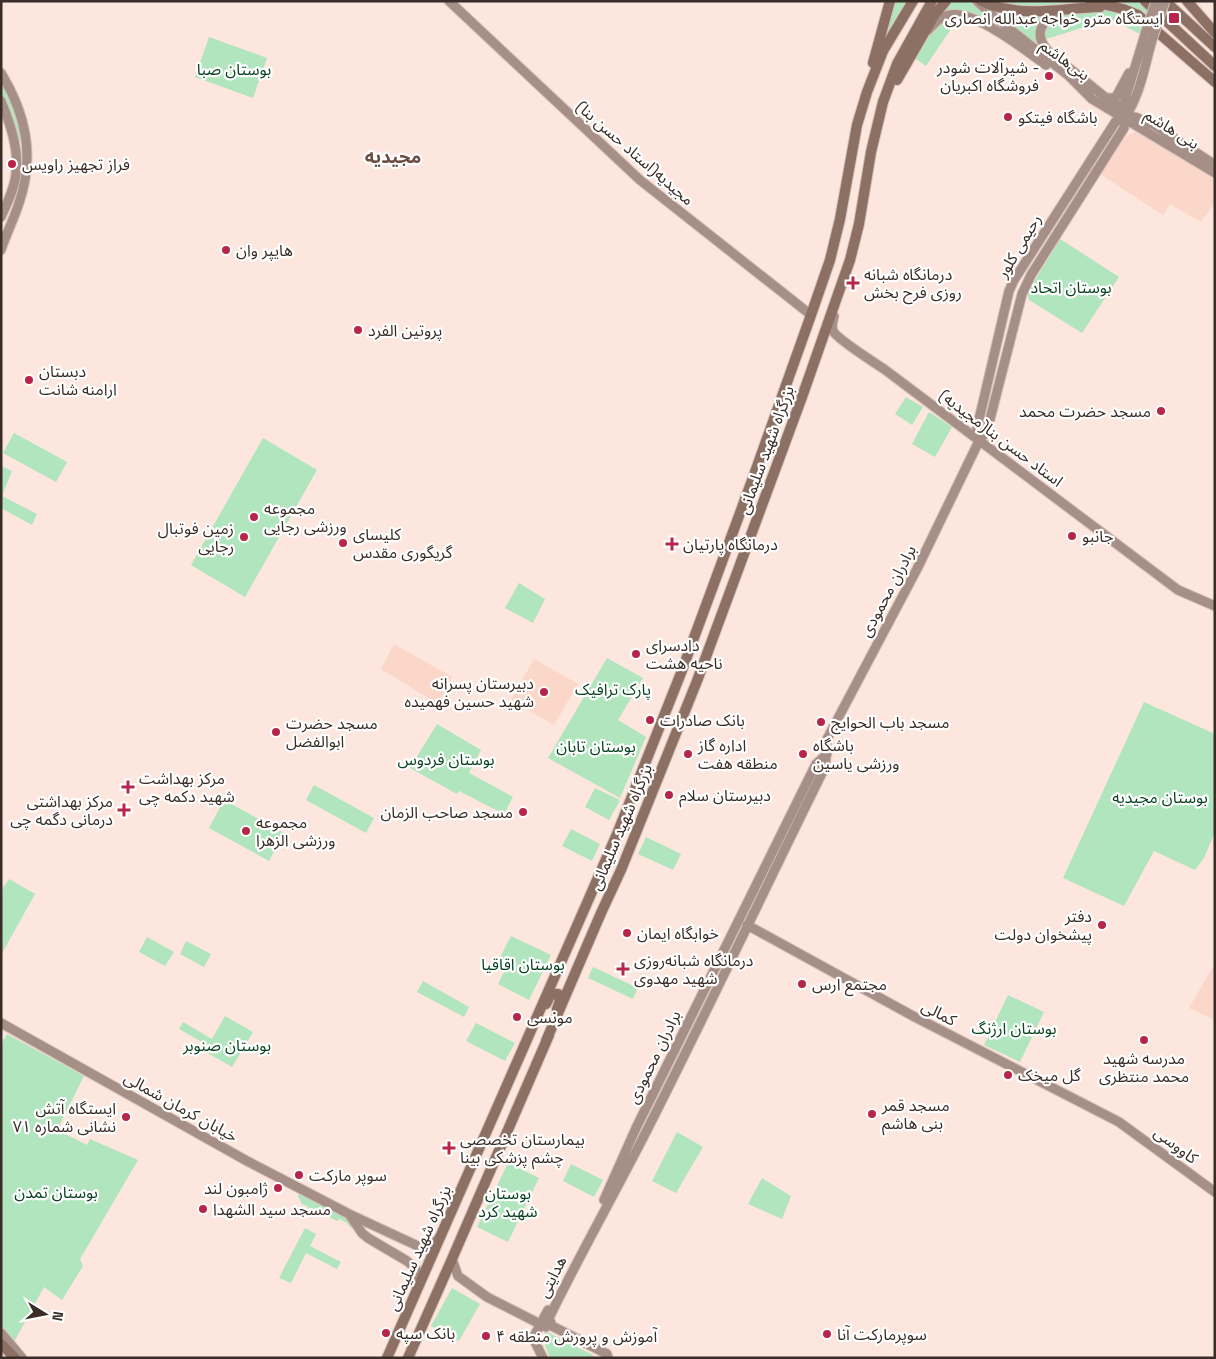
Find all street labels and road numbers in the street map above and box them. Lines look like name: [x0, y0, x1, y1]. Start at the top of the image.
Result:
street label: بنی‌هاشم: [1035, 35, 1094, 87]
street label: مجیدیه(استاد حسن بنا): [572, 96, 698, 210]
street label: بنی هاشم: [1139, 104, 1203, 156]
street label: رحیمی کلور: [991, 210, 1046, 283]
street label: بزرگراه شهید سلیمانی: [733, 383, 799, 517]
street label: استاد حسن بنا(مجیدیه): [935, 385, 1067, 491]
street label: برادران محمودی: [855, 541, 921, 641]
street label: بزرگراه شهید سلیمانی: [585, 761, 657, 893]
street label: کمالی: [918, 995, 960, 1031]
street label: برادران محمودی: [622, 1007, 686, 1107]
street label: خیابان کرمان شمالی: [120, 1067, 242, 1147]
street label: کاووسی: [1150, 1122, 1203, 1169]
street label: بزرگراه شهید سلیمانی: [382, 1182, 456, 1314]
street label: هدایتی: [533, 1253, 571, 1301]

